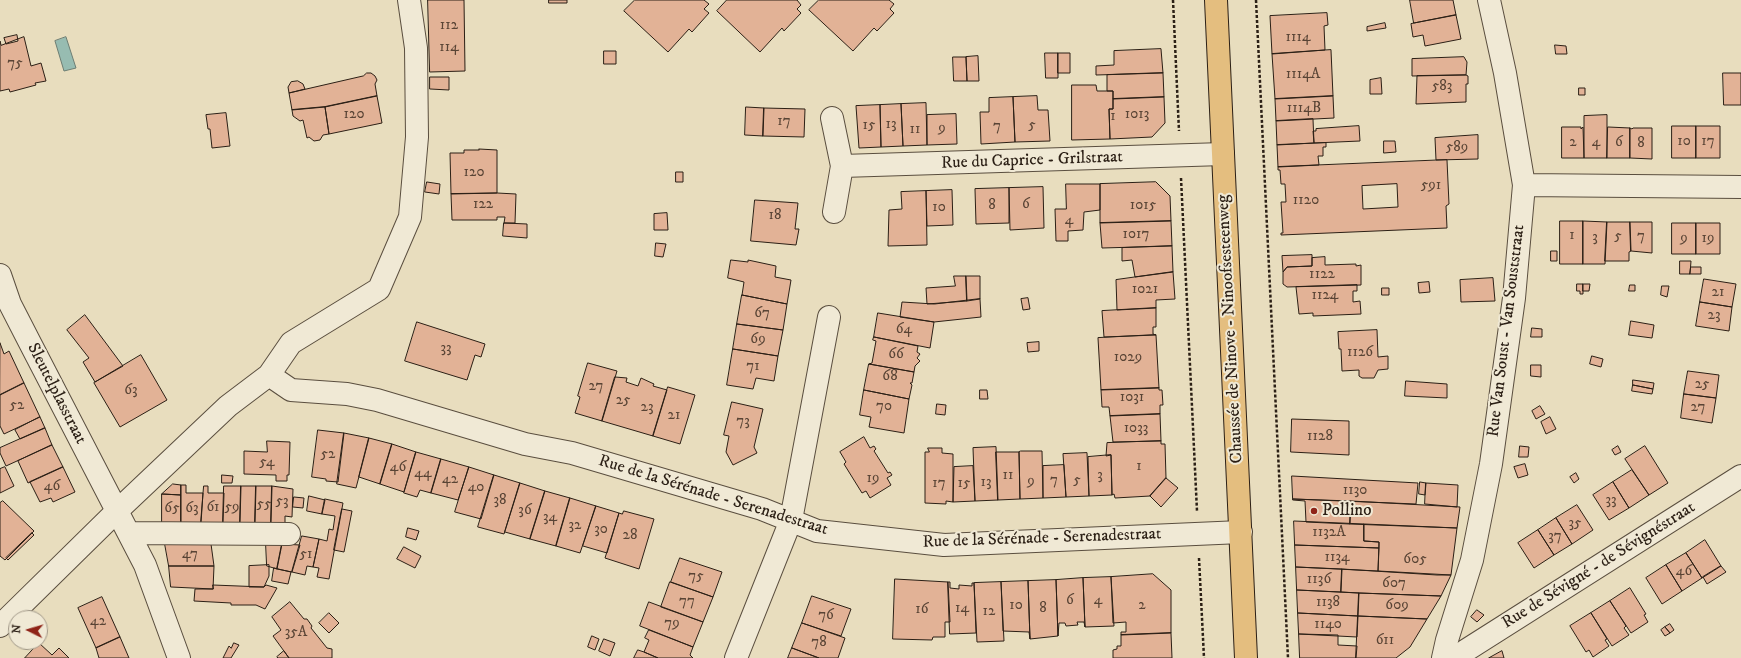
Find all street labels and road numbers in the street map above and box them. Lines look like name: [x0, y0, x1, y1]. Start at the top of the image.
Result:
street label: Rue du Caprice - Grilstraat: [941, 148, 1123, 174]
street label: Chaussée de Ninove - Ninoofsesteenweg: [1214, 194, 1248, 464]
street label: Rue Van Soust - Van Souststraat: [1484, 224, 1530, 438]
street label: Sleutelplasstraat: [22, 340, 90, 448]
street label: Rue de la Sérénade - Serenadestraat: [596, 451, 830, 541]
street label: Rue de Sévigné - de Sévignéstraat: [1499, 498, 1699, 634]
street label: Rue de la Sérénade - Serenadestraat: [922, 525, 1162, 553]

